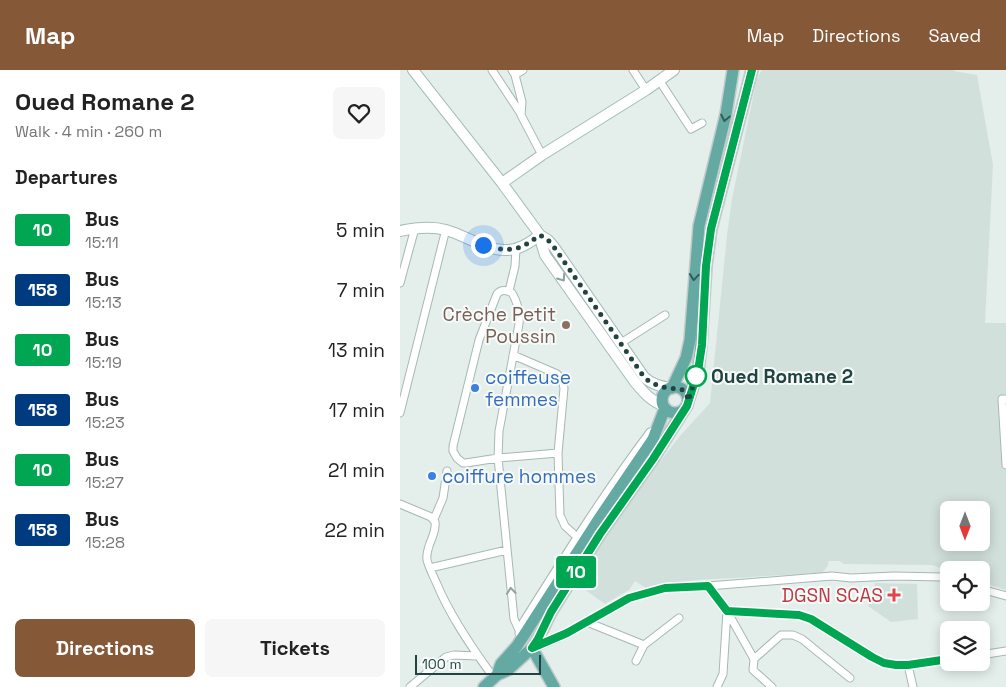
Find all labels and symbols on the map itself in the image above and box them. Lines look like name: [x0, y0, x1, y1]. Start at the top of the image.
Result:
one-way arrow: [720, 114, 731, 122]
your location: [471, 233, 496, 258]
one-way arrow: [556, 272, 564, 281]
one-way arrow: [689, 273, 700, 281]
place label: Crèche Petit Poussin: [442, 302, 556, 349]
marker: Crèche Petit Poussin: [560, 319, 572, 331]
place label: Oued Romane 2: [711, 364, 853, 389]
place label: coiffeuse femmes: [485, 365, 571, 412]
marker: Oued Romane 2: [685, 365, 707, 387]
marker: coiffeuse femmes: [469, 382, 481, 394]
place label: coiffure hommes: [442, 464, 596, 489]
marker: coiffure hommes: [426, 470, 438, 482]
north arrow: [940, 501, 990, 551]
line badge: 10: [554, 556, 598, 588]
place label: DGSN SCAS: [781, 583, 883, 608]
one-way arrow: [506, 587, 517, 595]
marker: DGSN SCAS: [887, 588, 901, 602]
scale bar: [415, 652, 541, 675]

